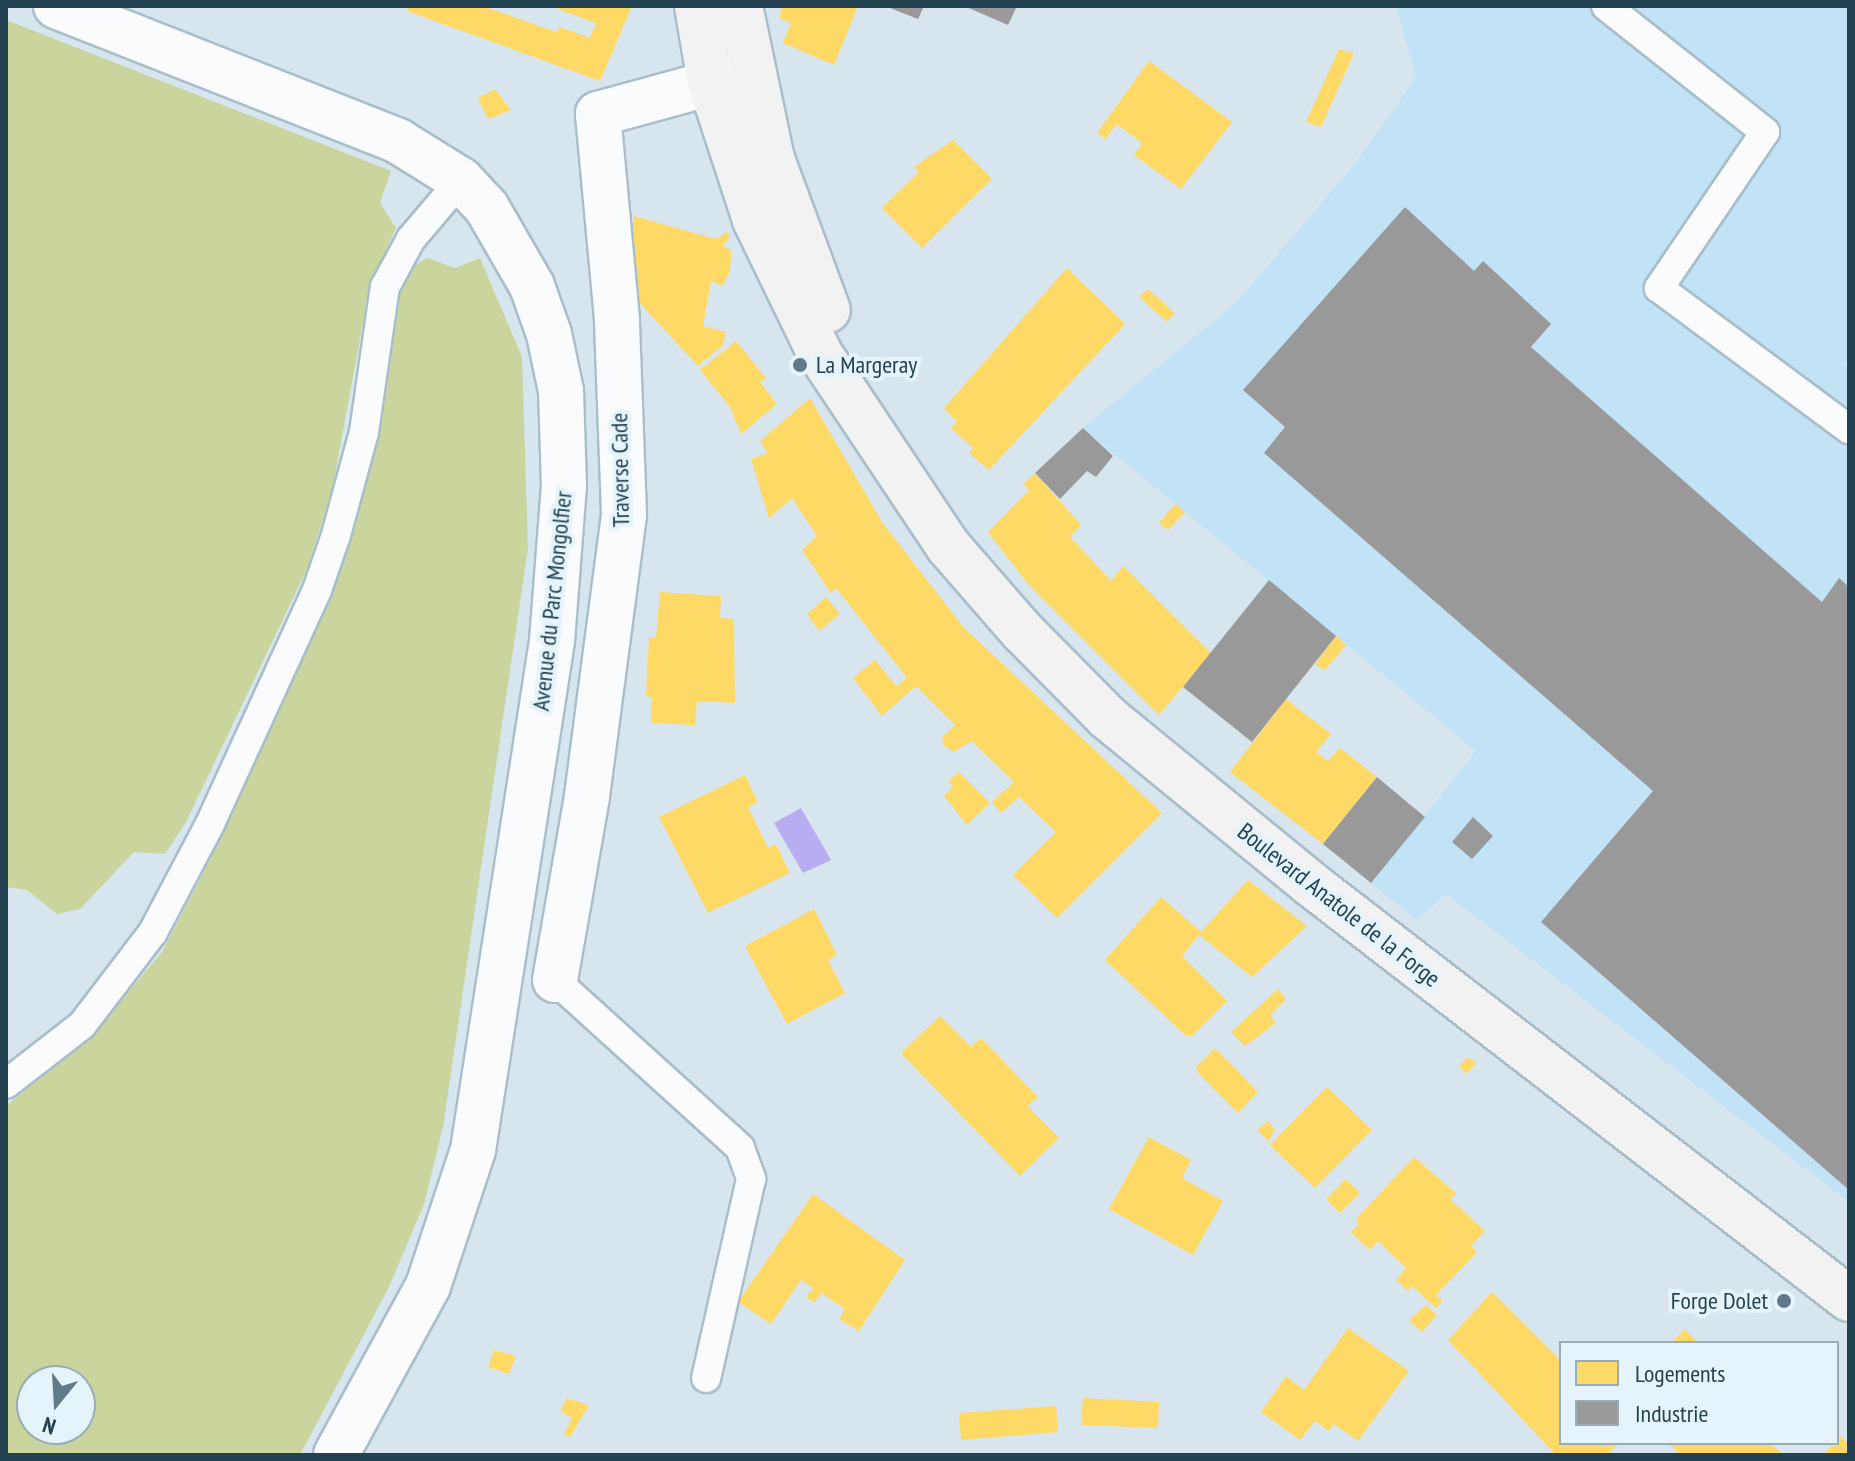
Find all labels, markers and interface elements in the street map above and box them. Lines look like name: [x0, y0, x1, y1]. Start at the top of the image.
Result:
place label: La Margeray: [816, 351, 917, 379]
marker: La Margeray: [791, 356, 809, 374]
street label: Traverse Cade: [605, 413, 635, 527]
street label: Avenue du Parc Mongolfier: [526, 490, 578, 712]
street label: Boulevard Anatole de la Forge: [1232, 817, 1446, 993]
place label: Forge Dolet: [1671, 1287, 1768, 1315]
marker: Forge Dolet: [1775, 1292, 1793, 1310]
legend: [1559, 1341, 1839, 1445]
text: Logements: [1635, 1358, 1725, 1389]
north arrow: [16, 1365, 96, 1445]
text: Industrie: [1635, 1398, 1708, 1429]
text: N: [39, 1411, 59, 1441]

